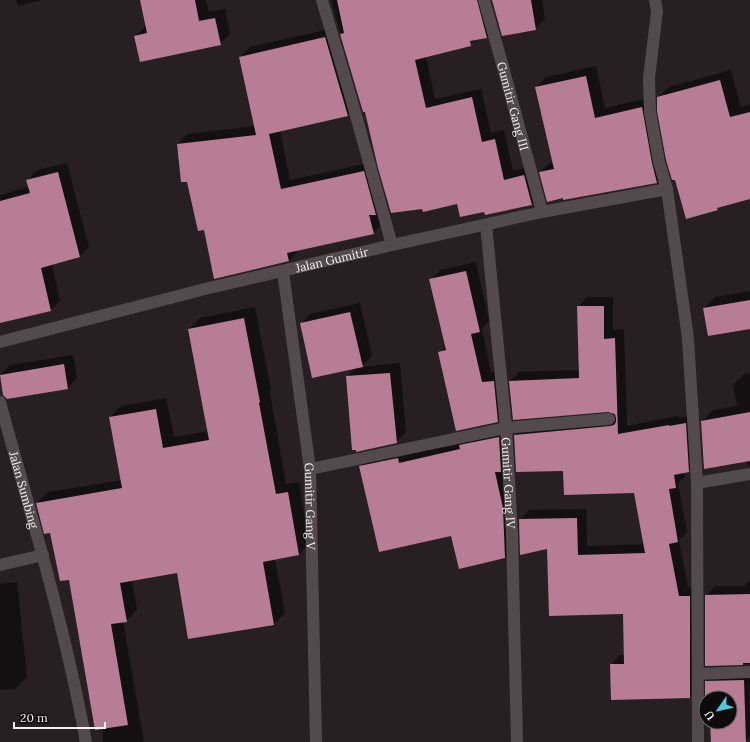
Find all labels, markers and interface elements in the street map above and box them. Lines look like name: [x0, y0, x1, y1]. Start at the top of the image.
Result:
street label: Gumitir Gang III: [494, 60, 533, 152]
street label: Jalan Gumitir: [293, 243, 370, 275]
street label: Gumitir Gang IV: [499, 437, 519, 530]
street label: Jalan Sumbing: [6, 448, 42, 530]
street label: Gumitir Gang V: [302, 462, 319, 551]
north arrow: [698, 690, 738, 730]
scale bar: [14, 704, 105, 730]
text: U: [701, 708, 718, 723]
text: 20 m: [20, 710, 48, 725]

